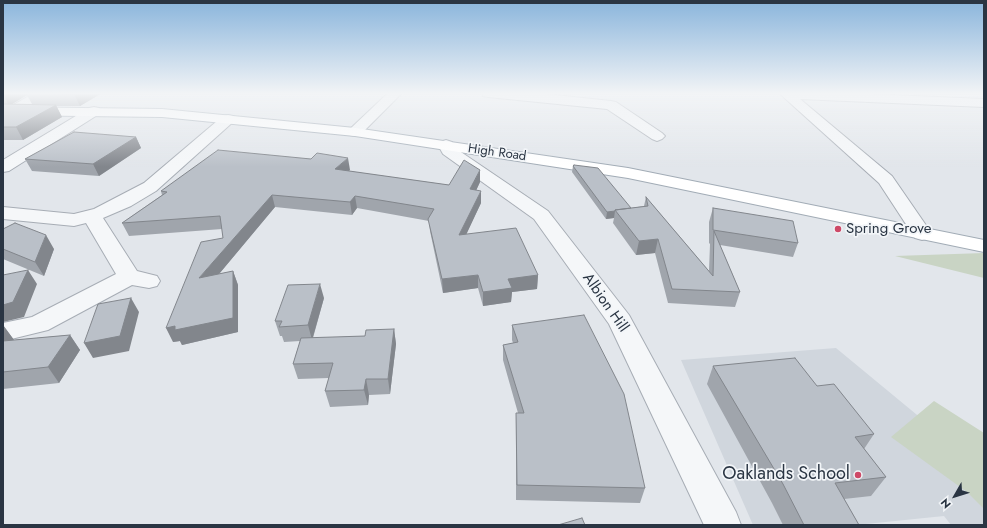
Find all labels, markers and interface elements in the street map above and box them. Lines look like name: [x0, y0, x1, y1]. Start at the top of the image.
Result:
street label: High Road: [467, 141, 527, 165]
place label: Spring Grove: [846, 220, 931, 238]
marker: Spring Grove: [833, 224, 843, 234]
street label: Albion Hill: [578, 270, 632, 336]
place label: Oaklands School: [722, 464, 850, 486]
marker: Oaklands School: [853, 470, 863, 480]
north arrow: [935, 476, 975, 516]
text: N: [937, 495, 955, 512]

